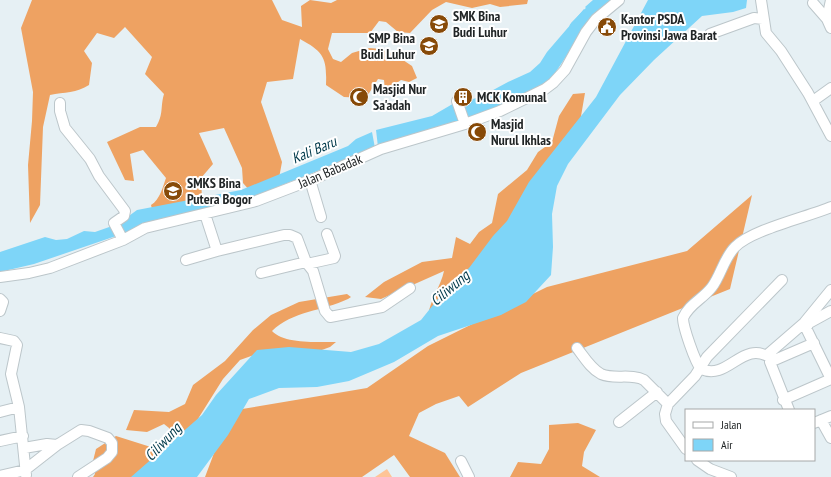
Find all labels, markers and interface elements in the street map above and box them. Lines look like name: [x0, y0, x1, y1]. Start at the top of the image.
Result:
place label: SMK Bina Budi Luhur: [453, 7, 508, 41]
place label: Kantor PSDA Provinsi Jawa Barat: [621, 10, 717, 44]
school or university icon: SMK Bina Budi Luhur: [428, 13, 450, 35]
public building icon: Kantor PSDA Provinsi Jawa Barat: [596, 16, 618, 38]
place label: SMP Bina Budi Luhur: [361, 29, 416, 63]
school or university icon: SMP Bina Budi Luhur: [418, 35, 440, 57]
place label: Masjid Nur Sa'adah: [373, 80, 427, 114]
mosque icon: Masjid Nur Sa'adah: [348, 86, 370, 108]
building icon: MCK Komunal: [452, 86, 474, 108]
place label: MCK Komunal: [477, 88, 547, 106]
place label: Masjid Nurul Ikhlas: [491, 115, 551, 149]
mosque icon: Masjid Nurul Ikhlas: [466, 121, 488, 143]
water label: Kali Baru: [289, 131, 340, 167]
street label: Jalan Babadak: [294, 149, 365, 193]
place label: SMKS Bina Putera Bogor: [187, 174, 253, 208]
school or university icon: SMKS Bina Putera Bogor: [162, 180, 184, 202]
water label: Ciliwung: [426, 265, 474, 309]
legend: [685, 409, 815, 461]
text: Jalan: [720, 417, 742, 432]
water label: Ciliwung: [140, 418, 186, 465]
text: Air: [721, 437, 733, 452]

